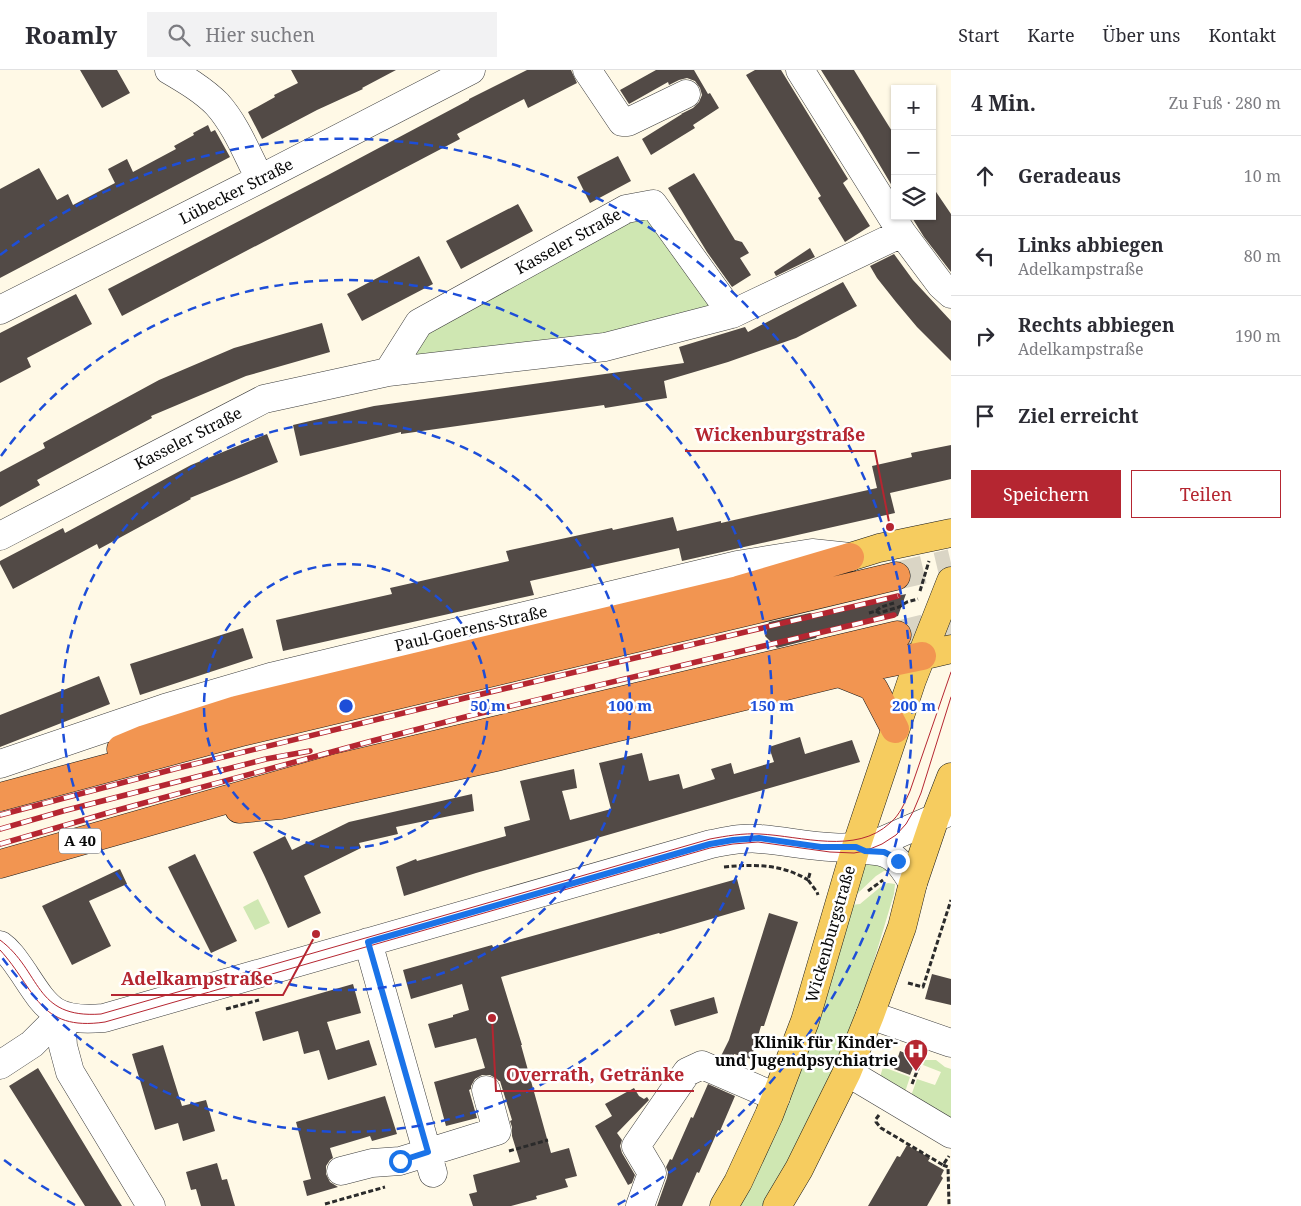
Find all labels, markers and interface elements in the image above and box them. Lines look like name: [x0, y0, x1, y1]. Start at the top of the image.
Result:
search box: [147, 12, 497, 57]
text: Roamly: [25, 18, 117, 51]
icon: search: [165, 21, 193, 49]
text: Hier suchen: [205, 22, 315, 48]
text: Start: [958, 23, 999, 47]
text: Karte: [1027, 23, 1075, 47]
text: Über uns: [1103, 23, 1180, 47]
text: Kontakt: [1208, 23, 1276, 47]
map controls: [891, 85, 936, 220]
button: +: [891, 85, 936, 130]
text: 4 Min.: [971, 89, 1036, 117]
text: Zu Fuß · 280 m: [1169, 92, 1281, 114]
button: −: [891, 130, 936, 175]
street label: Lübecker Straße: [175, 153, 297, 229]
icon: ahead: [971, 162, 999, 190]
text: Geradeaus: [1018, 163, 1121, 189]
text: 10 m: [1244, 165, 1281, 187]
button: layers: [891, 175, 936, 220]
street label: Kasseler Straße: [511, 203, 625, 279]
text: Links abbiegen: [1018, 232, 1164, 258]
icon: left: [971, 242, 999, 270]
text: 80 m: [1244, 245, 1281, 267]
text: Adelkampstraße: [1018, 258, 1144, 280]
text: Rechts abbiegen: [1018, 312, 1175, 338]
icon: right: [971, 322, 999, 350]
text: 190 m: [1235, 325, 1281, 347]
text: Adelkampstraße: [1018, 338, 1144, 360]
street label: Kasseler Straße: [130, 401, 246, 475]
icon: arrive: [971, 402, 999, 430]
text: Ziel erreicht: [1018, 403, 1139, 429]
callout: Wickenburgstraße: [685, 418, 875, 451]
text: Wickenburgstraße: [695, 422, 865, 446]
button: Speichern: [971, 470, 1121, 518]
button: Teilen: [1131, 470, 1281, 518]
street label: Paul-Goerens-Straße: [393, 600, 549, 656]
text: 50 m: [470, 695, 506, 715]
text: 100 m: [608, 695, 652, 715]
text: 150 m: [750, 695, 794, 715]
text: 200 m: [892, 695, 936, 715]
centre of rings: [337, 697, 355, 715]
road number: A 40: [59, 828, 101, 854]
route end: [887, 850, 910, 873]
street label: Wickenburgstraße: [800, 863, 860, 1005]
callout: Adelkampstraße: [111, 962, 283, 995]
text: Adelkampstraße: [121, 966, 273, 990]
place label: Klinik für Kinder- und Jugendpsychiatrie: [715, 1031, 898, 1071]
hospital icon: Klinik für Kinder- und Jugendpsychiatrie: [903, 1038, 929, 1072]
callout: Overrath, Getränke: [496, 1058, 694, 1091]
text: Overrath, Getränke: [506, 1062, 684, 1086]
route start: [389, 1150, 412, 1173]

